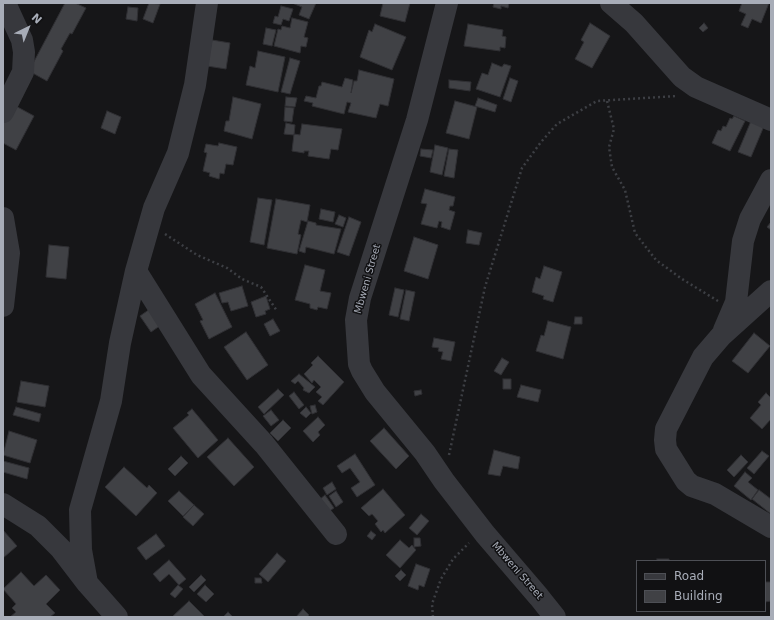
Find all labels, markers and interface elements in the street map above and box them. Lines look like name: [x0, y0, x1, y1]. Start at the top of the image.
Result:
north arrow: [8, 8, 48, 48]
text: N: [29, 11, 44, 27]
street label: Mbweni Street: [352, 243, 384, 315]
street label: Mbweni Street: [489, 540, 545, 602]
legend: [636, 560, 766, 612]
text: Road: [674, 569, 704, 583]
text: Building: [674, 589, 723, 603]

